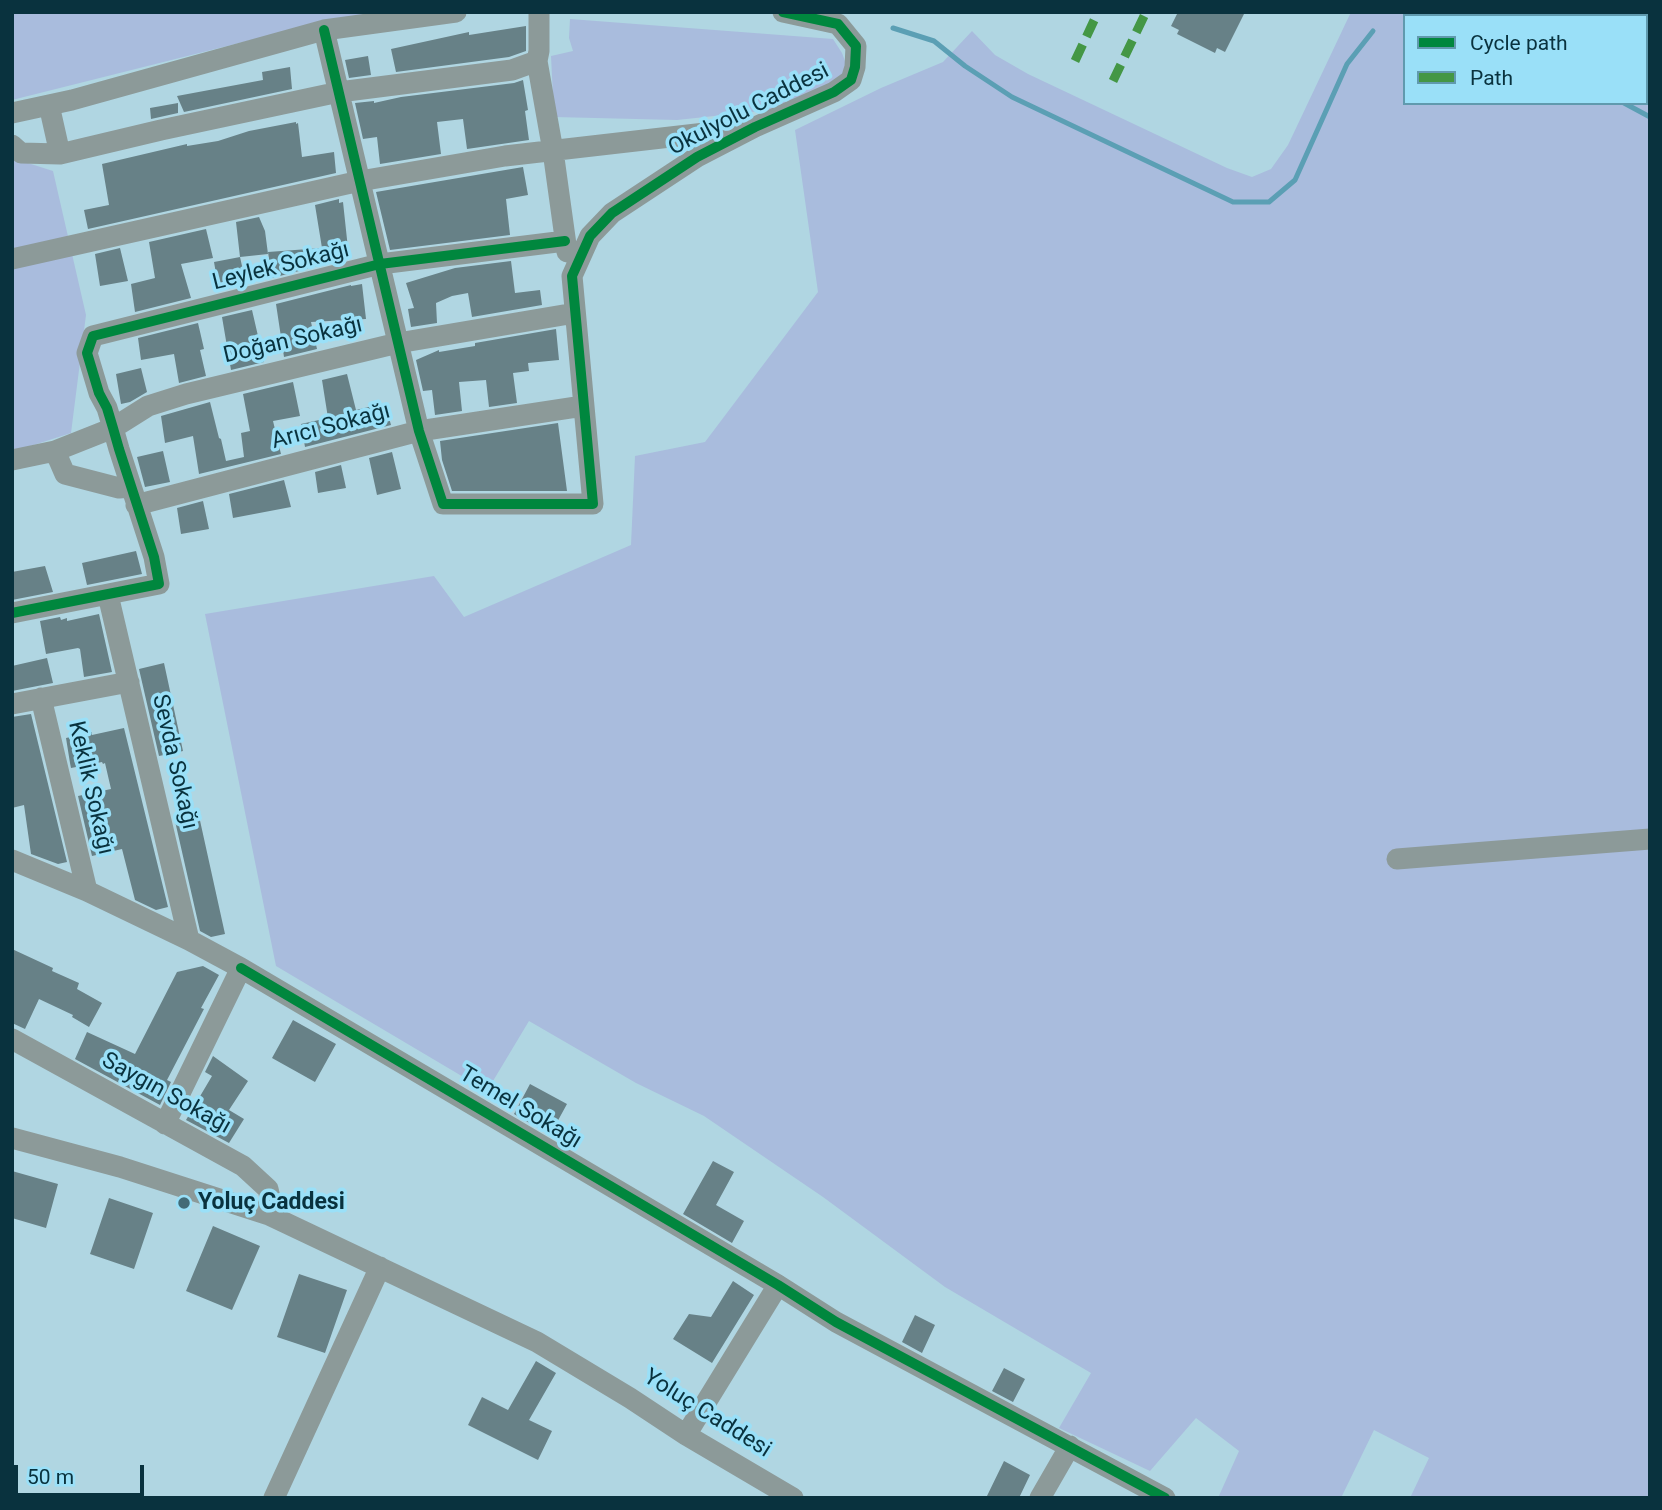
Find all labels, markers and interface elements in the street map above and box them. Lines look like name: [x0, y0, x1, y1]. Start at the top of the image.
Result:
legend: [1403, 14, 1648, 105]
text: Cycle path: [1470, 31, 1568, 55]
street label: Okulyolu Caddesi: [664, 58, 834, 162]
text: Path: [1470, 66, 1513, 90]
street label: Leylek Sokağı: [210, 237, 352, 297]
street label: Doğan Sokağı: [221, 312, 365, 370]
street label: Arıcı Sokağı: [269, 398, 393, 456]
street label: Sevda Sokağı: [145, 692, 203, 832]
street label: Keklik Sokağı: [61, 719, 119, 857]
street label: Saygın Sokağı: [97, 1047, 235, 1141]
street label: Temel Sokağı: [454, 1061, 586, 1155]
place label: Yoluç Caddesi: [198, 1189, 345, 1217]
marker: Yoluç Caddesi: [176, 1195, 192, 1211]
street label: Yoluç Caddesi: [638, 1364, 776, 1464]
scale bar: [18, 1450, 147, 1494]
text: 50 m: [27, 1465, 74, 1489]

